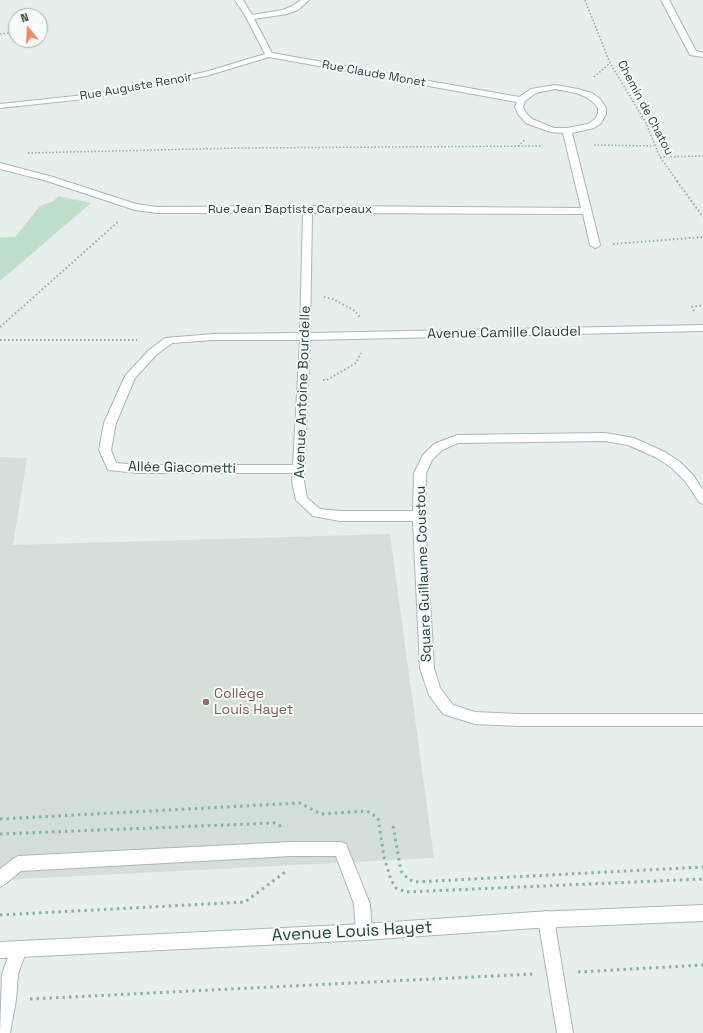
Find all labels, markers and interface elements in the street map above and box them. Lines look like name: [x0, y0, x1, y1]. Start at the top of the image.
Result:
north arrow: [8, 8, 48, 48]
text: N: [19, 10, 30, 25]
street label: Rue Claude Monet: [321, 58, 427, 90]
street label: Chemin de Chatou: [614, 58, 676, 158]
street label: Rue Auguste Renoir: [79, 70, 193, 104]
street label: Rue Jean Baptiste Carpeaux: [208, 203, 372, 217]
street label: Avenue Antoine Bourdelle: [292, 305, 314, 479]
street label: Avenue Camille Claudel: [427, 323, 581, 343]
street label: Allée Giacometti: [128, 459, 236, 477]
street label: Square Guillaume Coustou: [413, 486, 435, 662]
place label: Collège Louis Hayet: [214, 686, 293, 718]
marker: Collège Louis Hayet: [201, 697, 211, 707]
street label: Avenue Louis Hayet: [271, 918, 433, 946]

